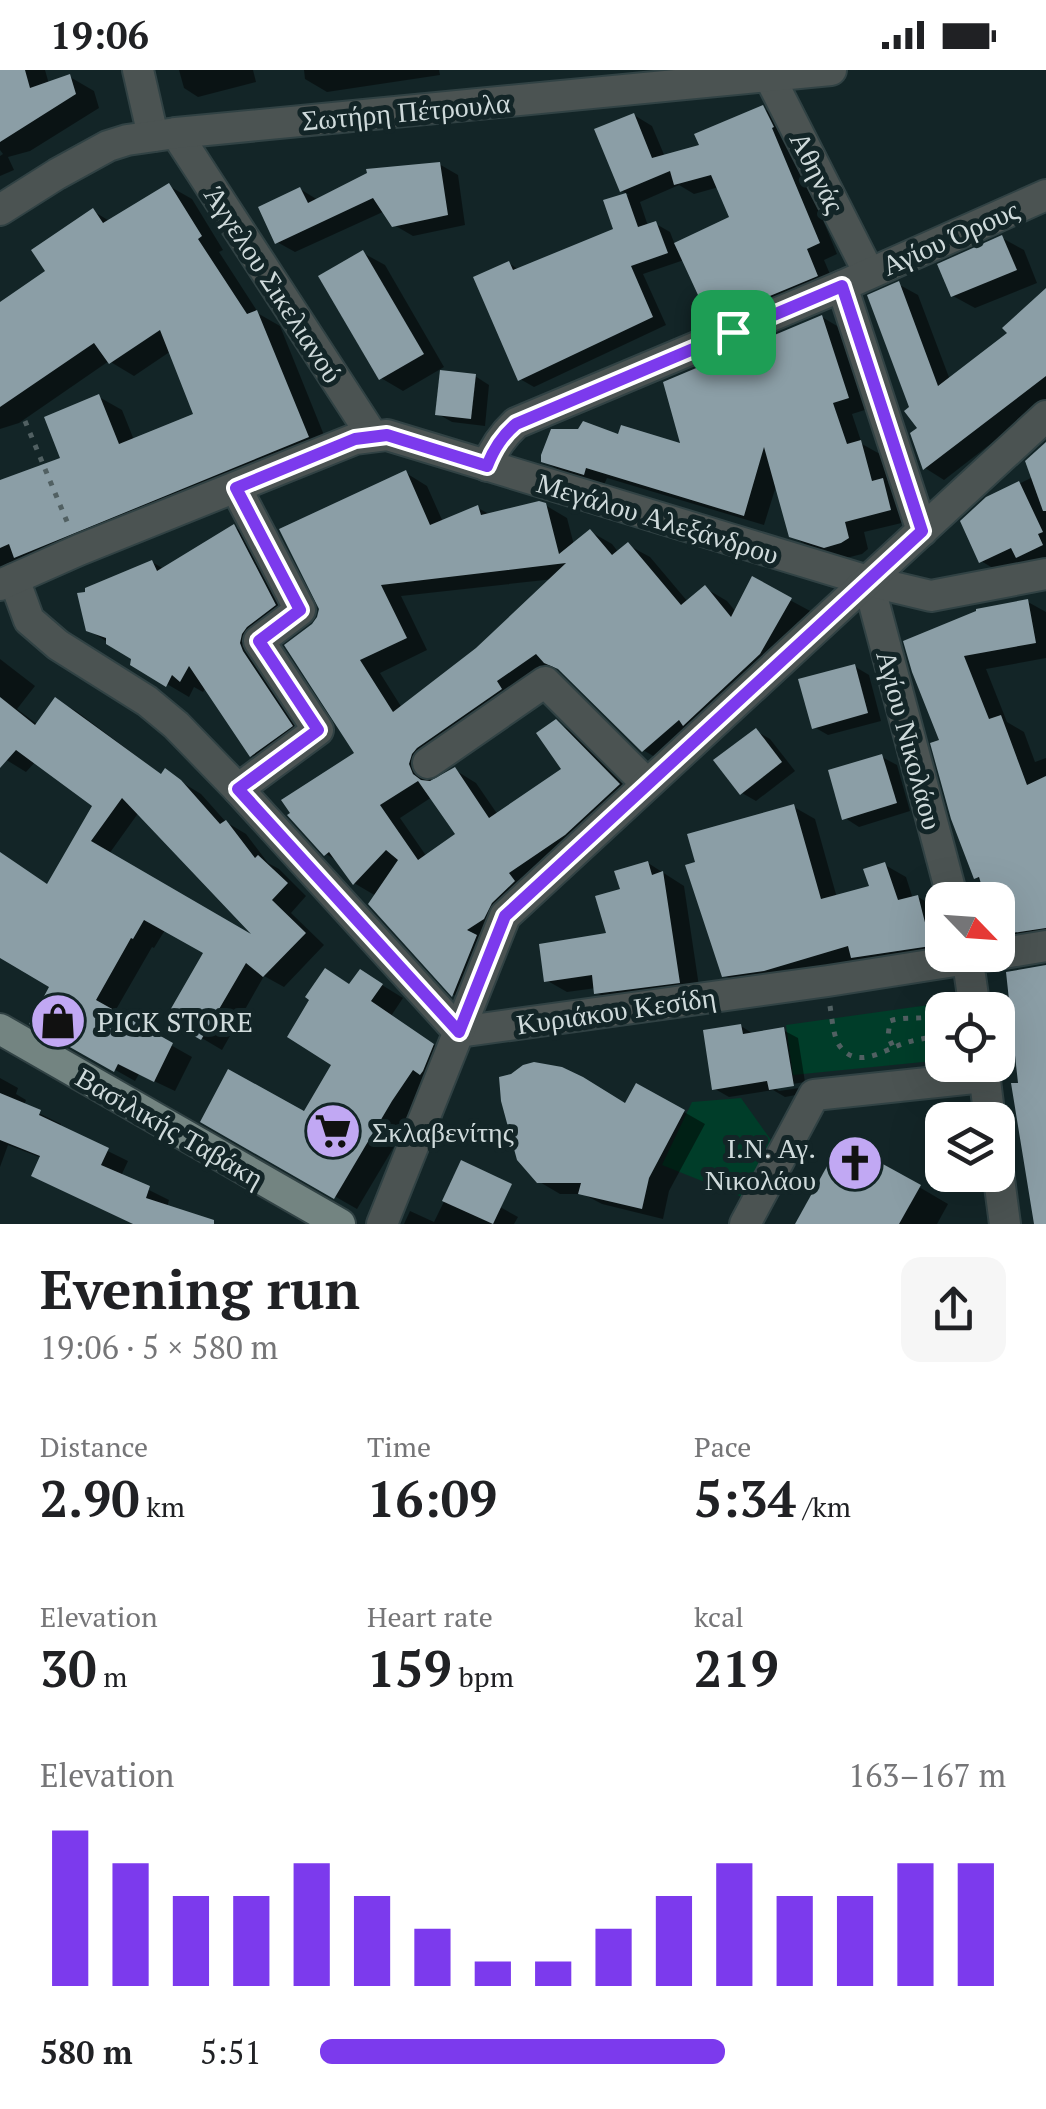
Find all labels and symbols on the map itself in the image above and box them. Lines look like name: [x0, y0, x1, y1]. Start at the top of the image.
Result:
street label: Σωτήρη Πέτρουλα: [300, 83, 512, 139]
street label: Αθηνάς: [782, 125, 854, 219]
street label: Άγγελου Σικελιανού: [196, 178, 352, 390]
street label: Αγίου Όρους: [876, 190, 1024, 284]
pin: [691, 290, 776, 375]
street label: Μεγάλου Αλεξάνδρου: [532, 464, 784, 572]
street label: Αγίου Νικολάου: [868, 646, 952, 834]
north arrow: [925, 882, 1015, 972]
street label: Κυριάκου Κεσίδη: [514, 978, 718, 1042]
shop icon: PICK STORE: [28, 991, 88, 1051]
place label: PICK STORE: [97, 1003, 253, 1040]
street label: Βασιλικής Ταβάκη: [69, 1058, 271, 1196]
supermarket icon: Σκλαβενίτης: [303, 1101, 363, 1161]
place label: Σκλαβενίτης: [372, 1113, 514, 1150]
place label: Ι.Ν. Αγ. Νικολάου: [705, 1129, 816, 1198]
church icon: Ι.Ν. Αγ. Νικολάου: [825, 1133, 885, 1193]

